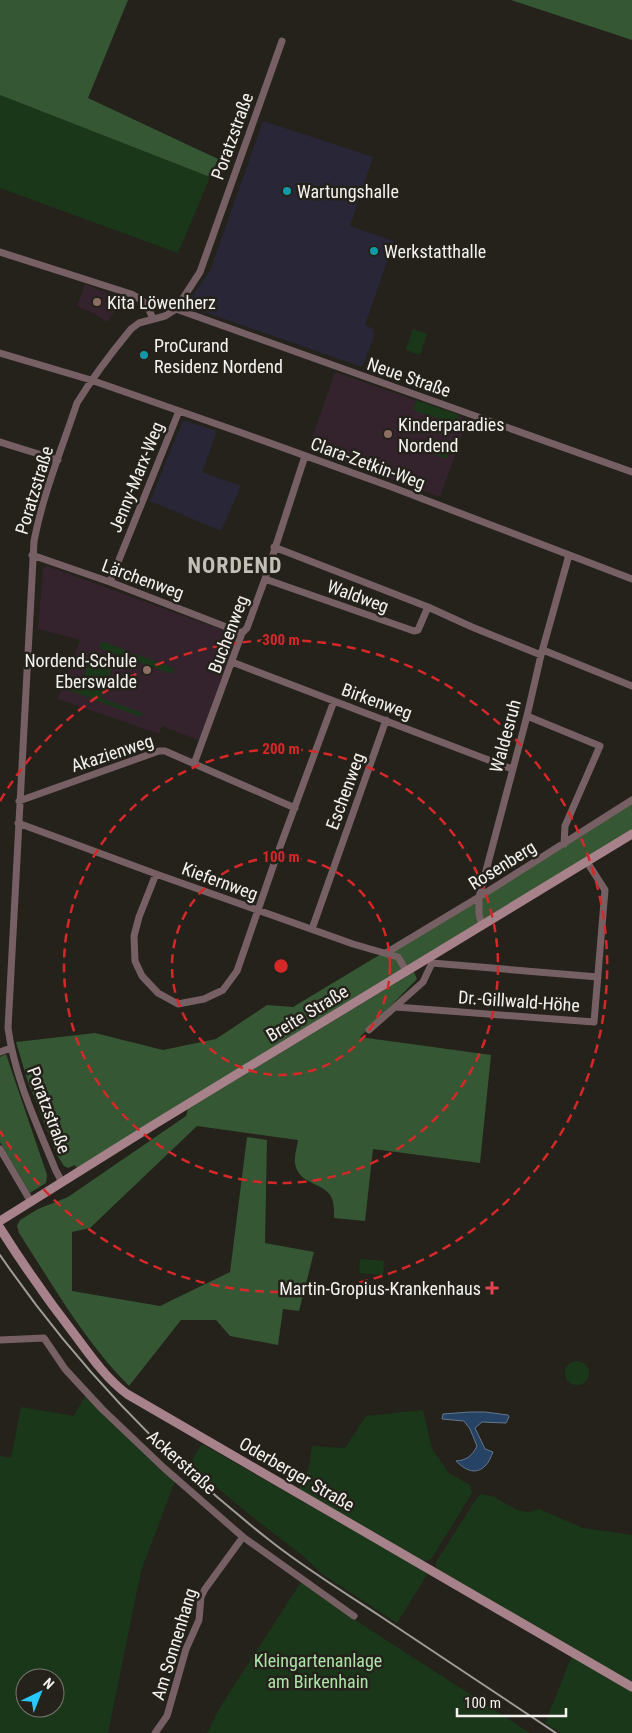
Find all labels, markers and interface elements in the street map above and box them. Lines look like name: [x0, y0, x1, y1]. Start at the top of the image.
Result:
street label: Poratzstraße: [207, 90, 257, 182]
place label: Wartungshalle: [297, 181, 399, 202]
marker: Wartungshalle: [281, 185, 293, 197]
place label: Werkstatthalle: [384, 241, 486, 262]
marker: Werkstatthalle: [368, 245, 380, 257]
place label: Kita Löwenherz: [107, 292, 216, 313]
marker: Kita Löwenherz: [91, 296, 103, 308]
place label: ProCurand Residenz Nordend: [154, 335, 283, 377]
marker: ProCurand Residenz Nordend: [138, 349, 150, 361]
street label: Neue Straße: [364, 353, 454, 401]
place label: Kinderparadies Nordend: [398, 414, 504, 456]
street label: Jenny-Marx-Weg: [104, 419, 168, 535]
marker: Kinderparadies Nordend: [382, 428, 394, 440]
street label: Clara-Zetkin-Weg: [308, 433, 428, 493]
street label: Poratzstraße: [11, 443, 57, 537]
district label: NORDEND: [187, 553, 283, 578]
street label: Lärchenweg: [99, 554, 187, 604]
street label: Waldweg: [324, 575, 392, 617]
street label: Buchenweg: [204, 592, 252, 676]
text: 300 m: [262, 631, 300, 649]
place label: Nordend-Schule Eberswalde: [24, 650, 137, 692]
marker: Nordend-Schule Eberswalde: [141, 664, 153, 676]
street label: Birkenweg: [339, 679, 415, 723]
street label: Waldesruh: [485, 697, 525, 775]
street label: Akazienweg: [68, 730, 156, 776]
text: 200 m: [262, 740, 300, 758]
street label: Eschenweg: [321, 750, 369, 832]
street label: Rosenberg: [464, 836, 540, 894]
text: 100 m: [262, 848, 300, 866]
street label: Kiefernweg: [179, 858, 261, 904]
centre of rings: [272, 957, 290, 975]
street label: Breite Straße: [262, 980, 352, 1046]
street label: Dr.-Gillwald-Höhe: [457, 986, 581, 1016]
street label: Poratzstraße: [23, 1064, 75, 1156]
place label: Martin-Gropius-Krankenhaus: [279, 1278, 481, 1299]
marker: Martin-Gropius-Krankenhaus: [485, 1281, 499, 1295]
street label: Ackerstraße: [143, 1426, 221, 1498]
street label: Oderberger Straße: [236, 1433, 358, 1515]
street label: Am Sonnenhang: [147, 1585, 201, 1703]
park label: Kleingartenanlage am Birkenhain: [254, 1650, 382, 1692]
north arrow: [15, 1668, 65, 1718]
text: N: [40, 1675, 57, 1692]
scale bar: [457, 1686, 566, 1718]
text: 100 m: [464, 1694, 501, 1712]

